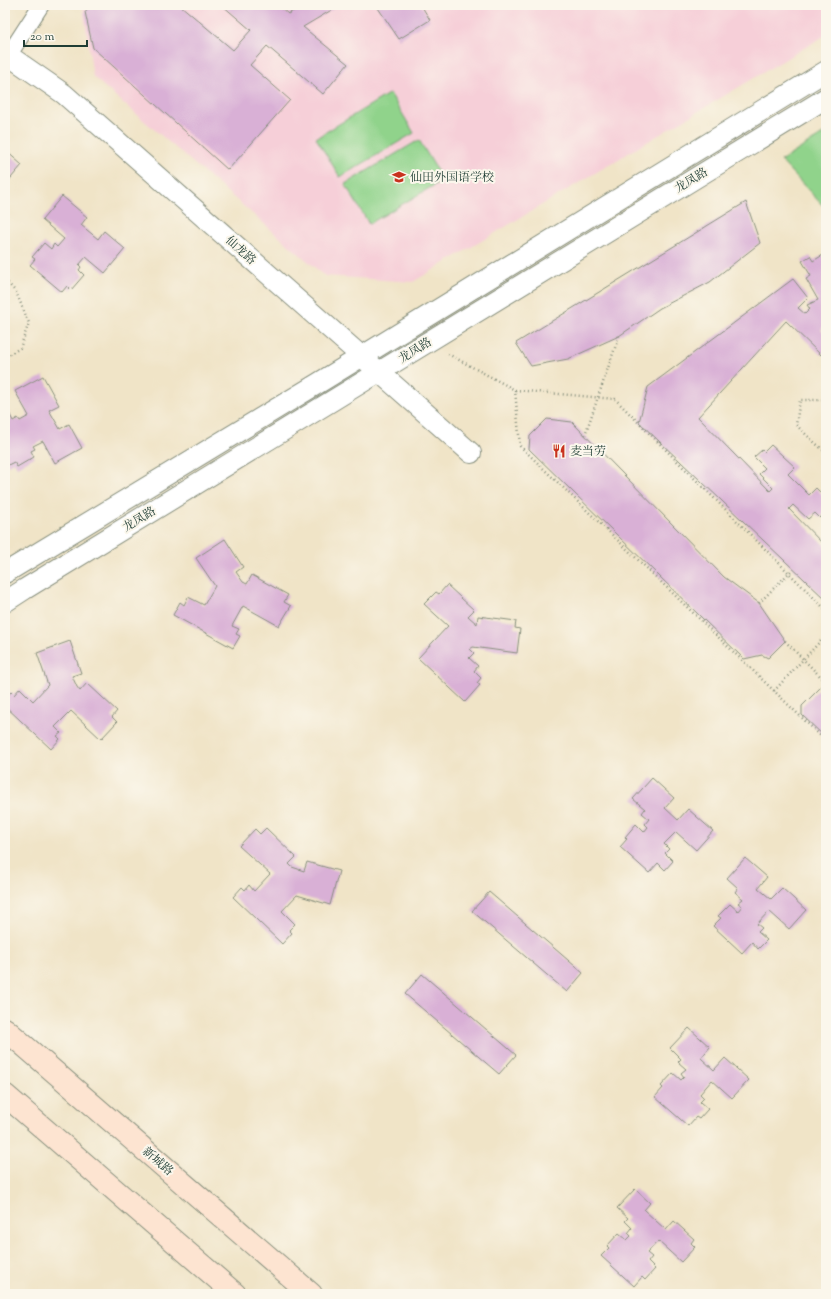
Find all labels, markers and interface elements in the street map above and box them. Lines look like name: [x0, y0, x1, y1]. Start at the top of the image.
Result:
scale bar: [24, 22, 87, 48]
text: 20 m: [30, 28, 55, 46]
street label: 龙凤路: [671, 164, 712, 198]
school or university icon: 仙田外国语学校: [391, 169, 407, 185]
place label: 仙田外国语学校: [410, 169, 494, 187]
street label: 仙龙路: [221, 232, 260, 269]
street label: 龙凤路: [395, 334, 436, 368]
restaurant icon: 麦当劳: [551, 443, 567, 459]
place label: 麦当劳: [570, 443, 606, 461]
street label: 龙凤路: [119, 503, 160, 537]
street label: 新城路: [138, 1143, 177, 1180]

